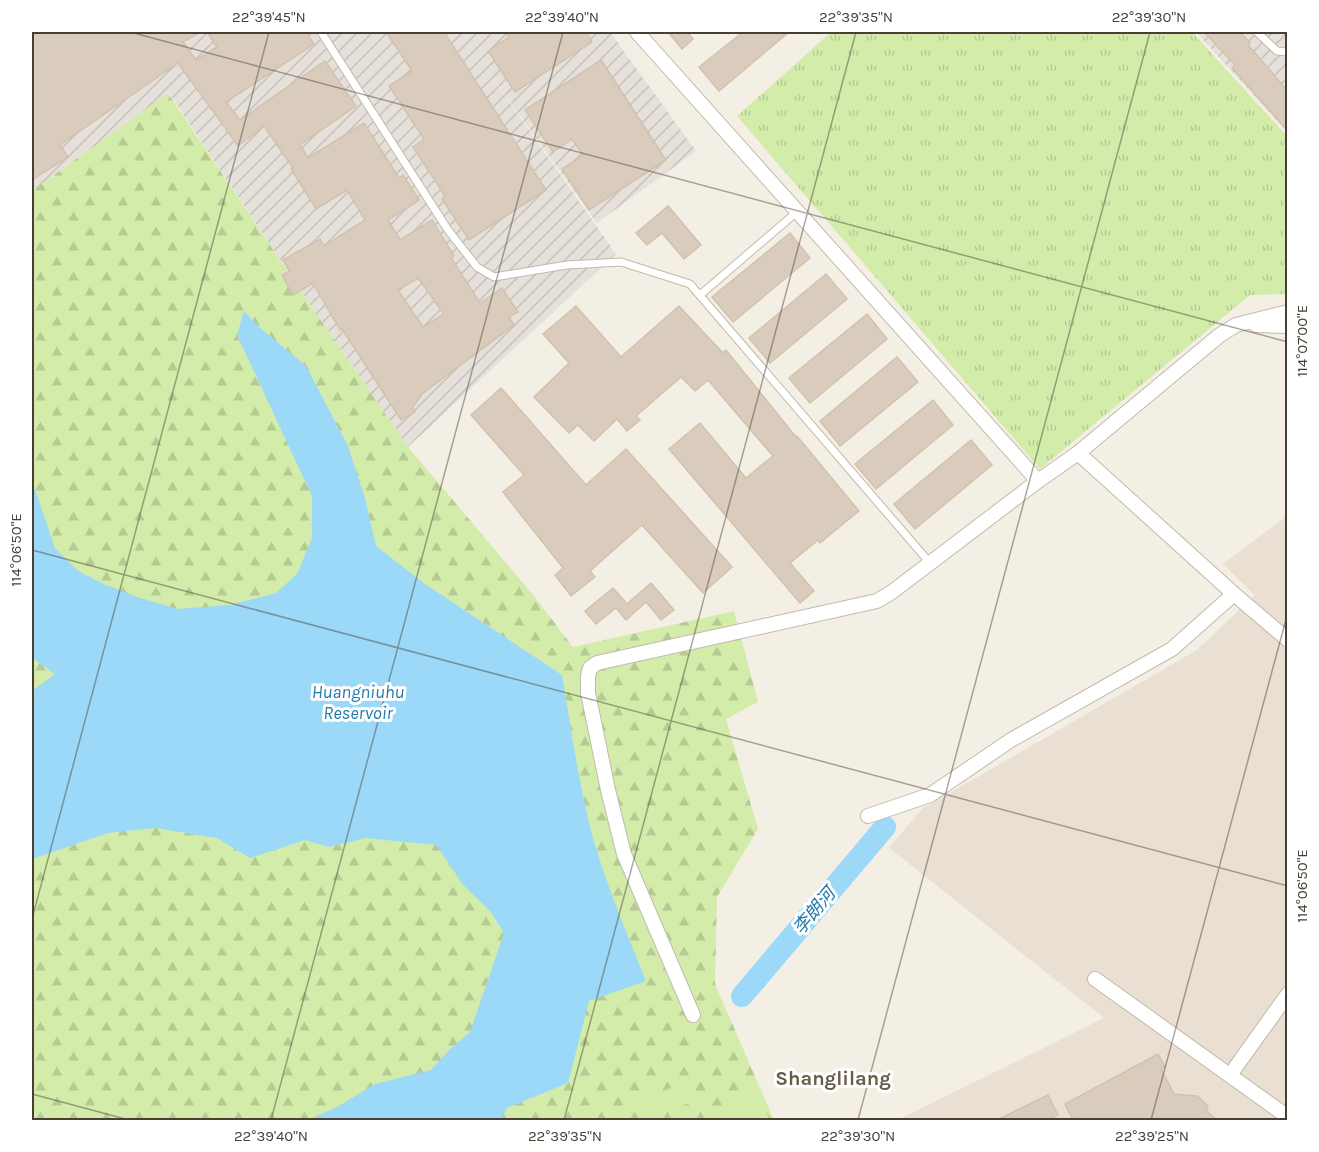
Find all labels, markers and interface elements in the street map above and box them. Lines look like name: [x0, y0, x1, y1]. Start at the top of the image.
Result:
text: 22°39'45"N: [232, 8, 306, 26]
text: 22°39'40"N: [525, 8, 599, 26]
text: 22°39'35"N: [819, 8, 893, 26]
text: 22°39'30"N: [1112, 8, 1186, 26]
text: 114°07'00"E: [1293, 305, 1311, 377]
text: 114°06'50"E: [7, 513, 25, 587]
water label: Huangniuhu Reservoir: [312, 681, 404, 724]
text: 114°06'50"E: [1293, 849, 1311, 923]
water label: 李朗河: [788, 881, 842, 939]
district label: Shanglilang: [775, 1067, 891, 1090]
text: 22°39'40"N: [234, 1127, 308, 1145]
text: 22°39'35"N: [528, 1127, 602, 1145]
text: 22°39'30"N: [821, 1127, 895, 1145]
text: 22°39'25"N: [1115, 1127, 1189, 1145]

